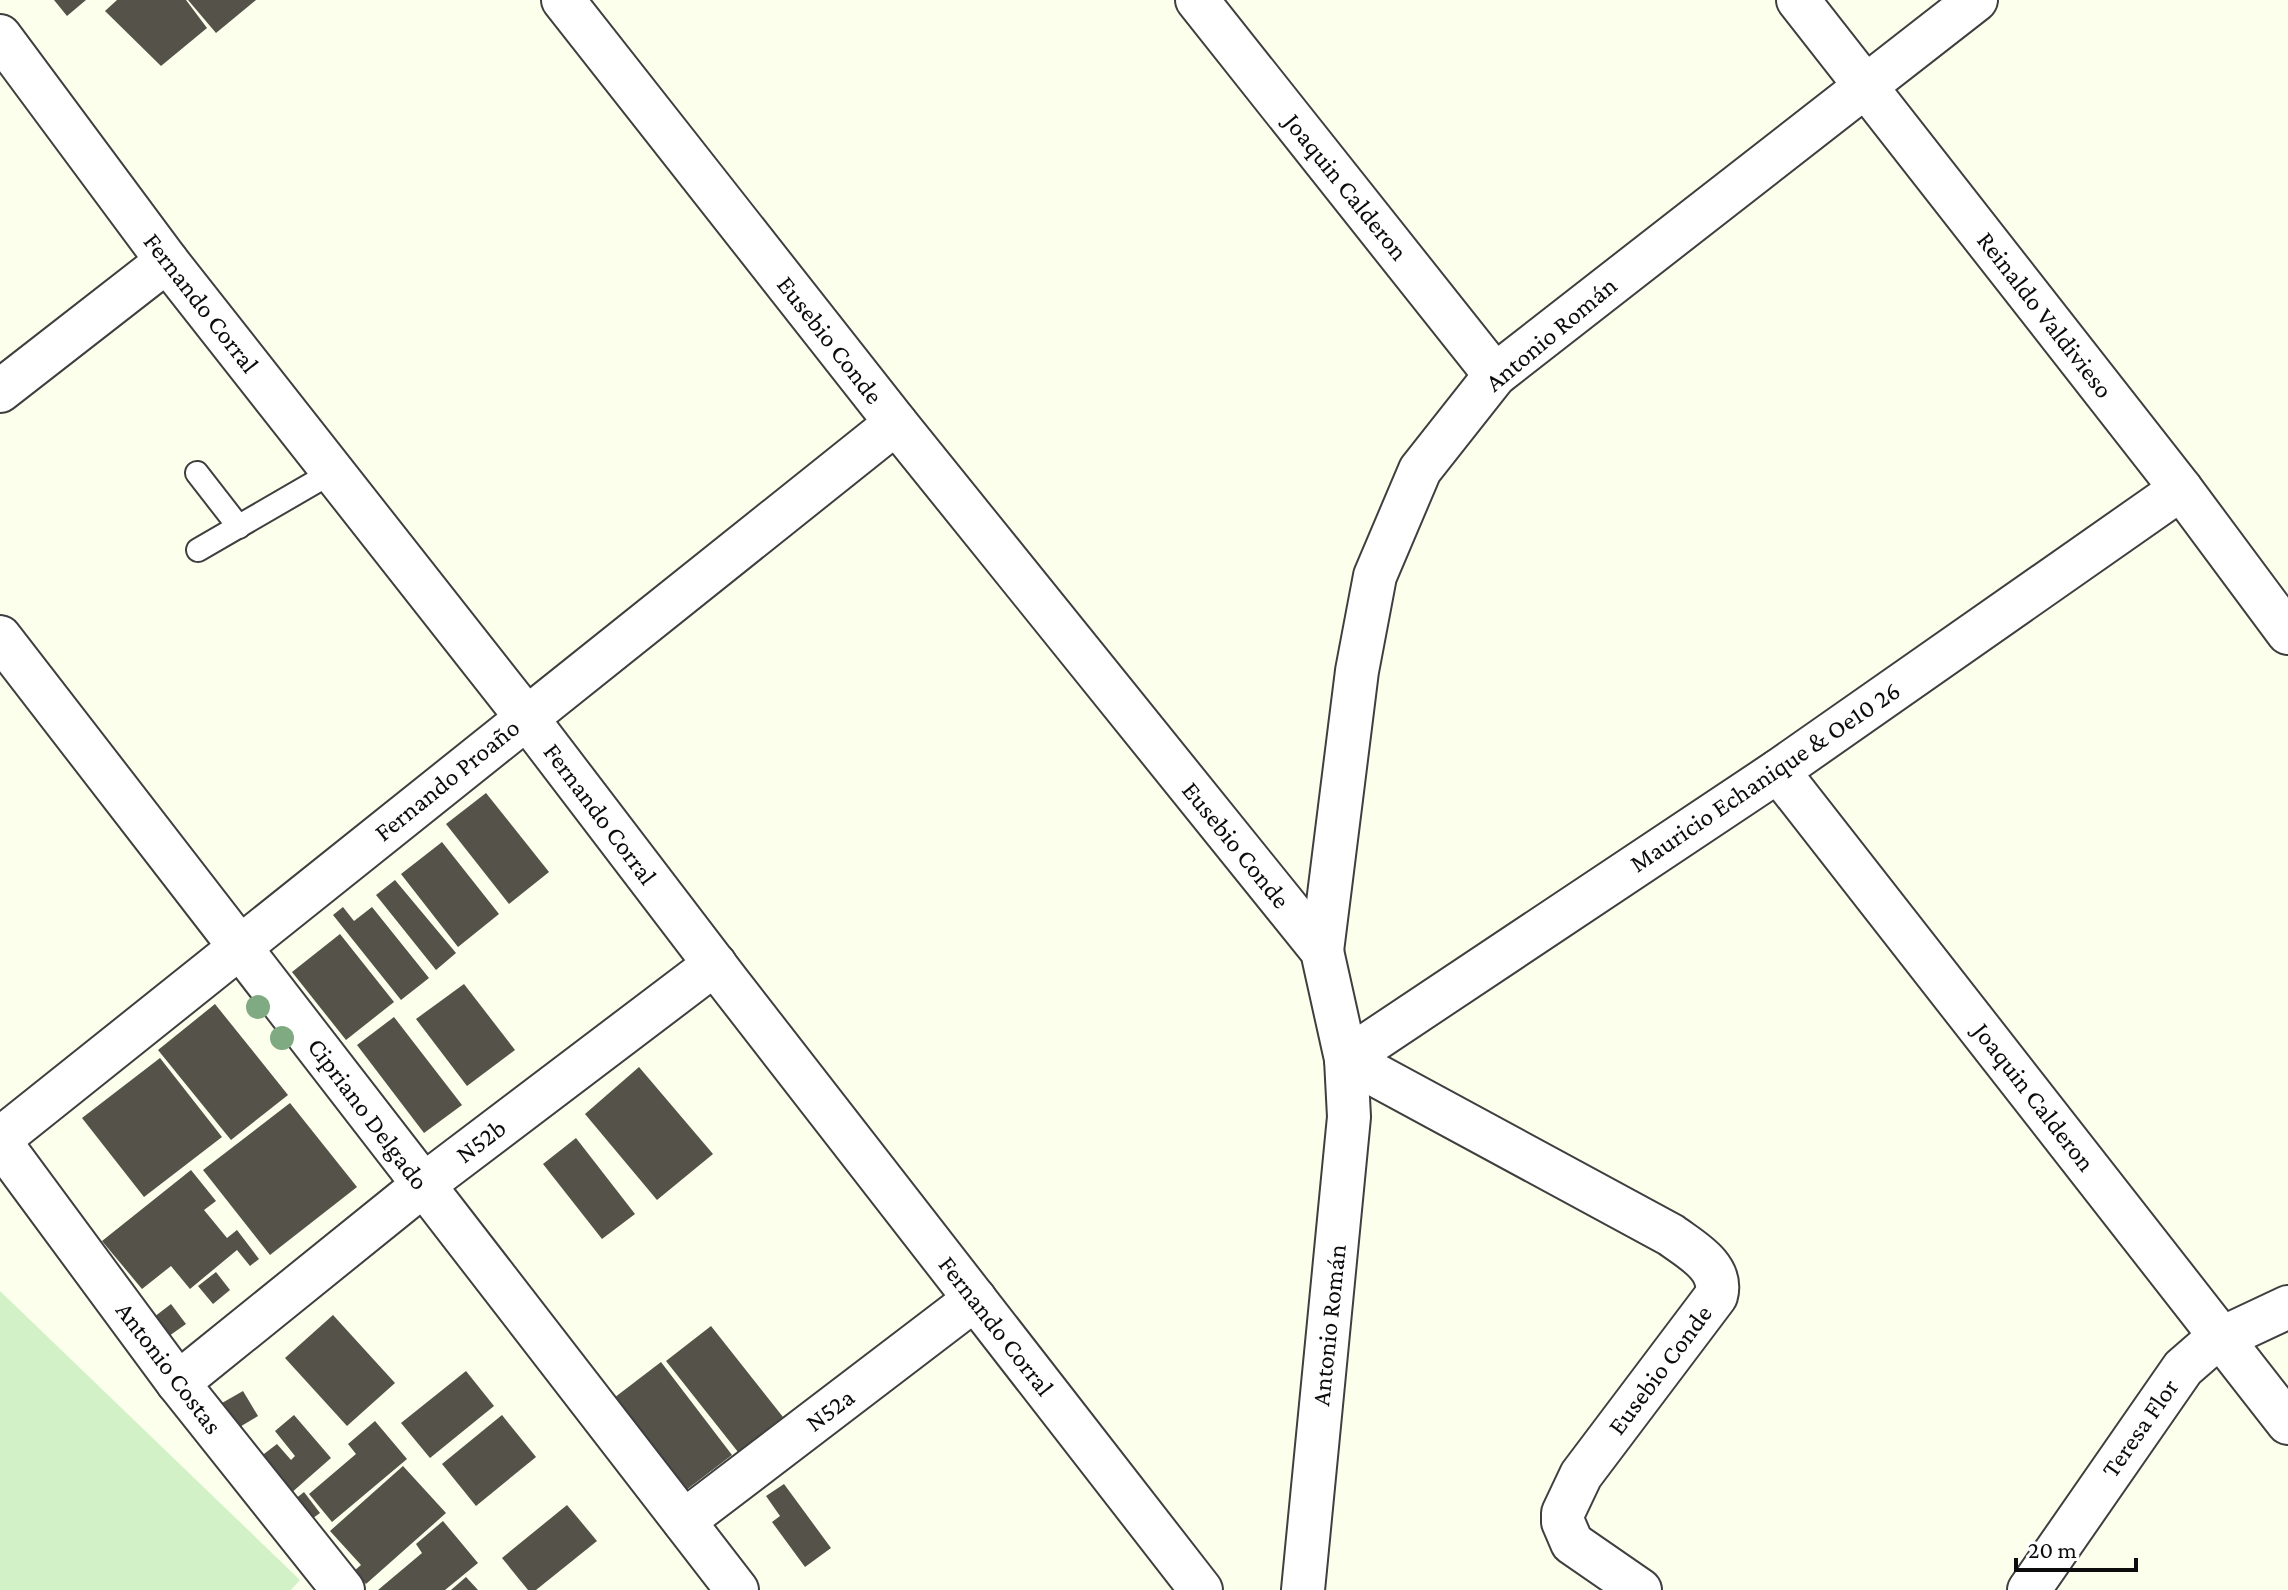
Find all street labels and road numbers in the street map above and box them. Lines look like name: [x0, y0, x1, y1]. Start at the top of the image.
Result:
street label: Joaquin Calderon: [1277, 106, 1414, 266]
street label: Reinaldo Valdivieso: [1971, 226, 2119, 404]
street label: Fernando Corral: [137, 227, 265, 379]
street label: Eusebio Conde: [771, 270, 889, 410]
street label: Antonio Román: [1479, 271, 1623, 397]
street label: Mauricio Echanique & Oe10 26: [1624, 676, 1906, 878]
street label: Fernando Proaño: [369, 713, 525, 847]
street label: Fernando Corral: [537, 738, 663, 890]
street label: Eusebio Conde: [1176, 776, 1296, 914]
street label: Joaquin Calderon: [1966, 1016, 2101, 1177]
street label: Cipriano Delgado: [302, 1033, 434, 1195]
street label: N52b: [451, 1113, 511, 1169]
street label: Antonio Román: [1306, 1243, 1352, 1407]
street label: Fernando Corral: [932, 1250, 1060, 1402]
street label: Antonio Costas: [110, 1296, 228, 1440]
street label: Eusebio Conde: [1602, 1300, 1718, 1440]
street label: Teresa Flor: [2096, 1373, 2184, 1483]
street label: N52a: [800, 1382, 860, 1438]

